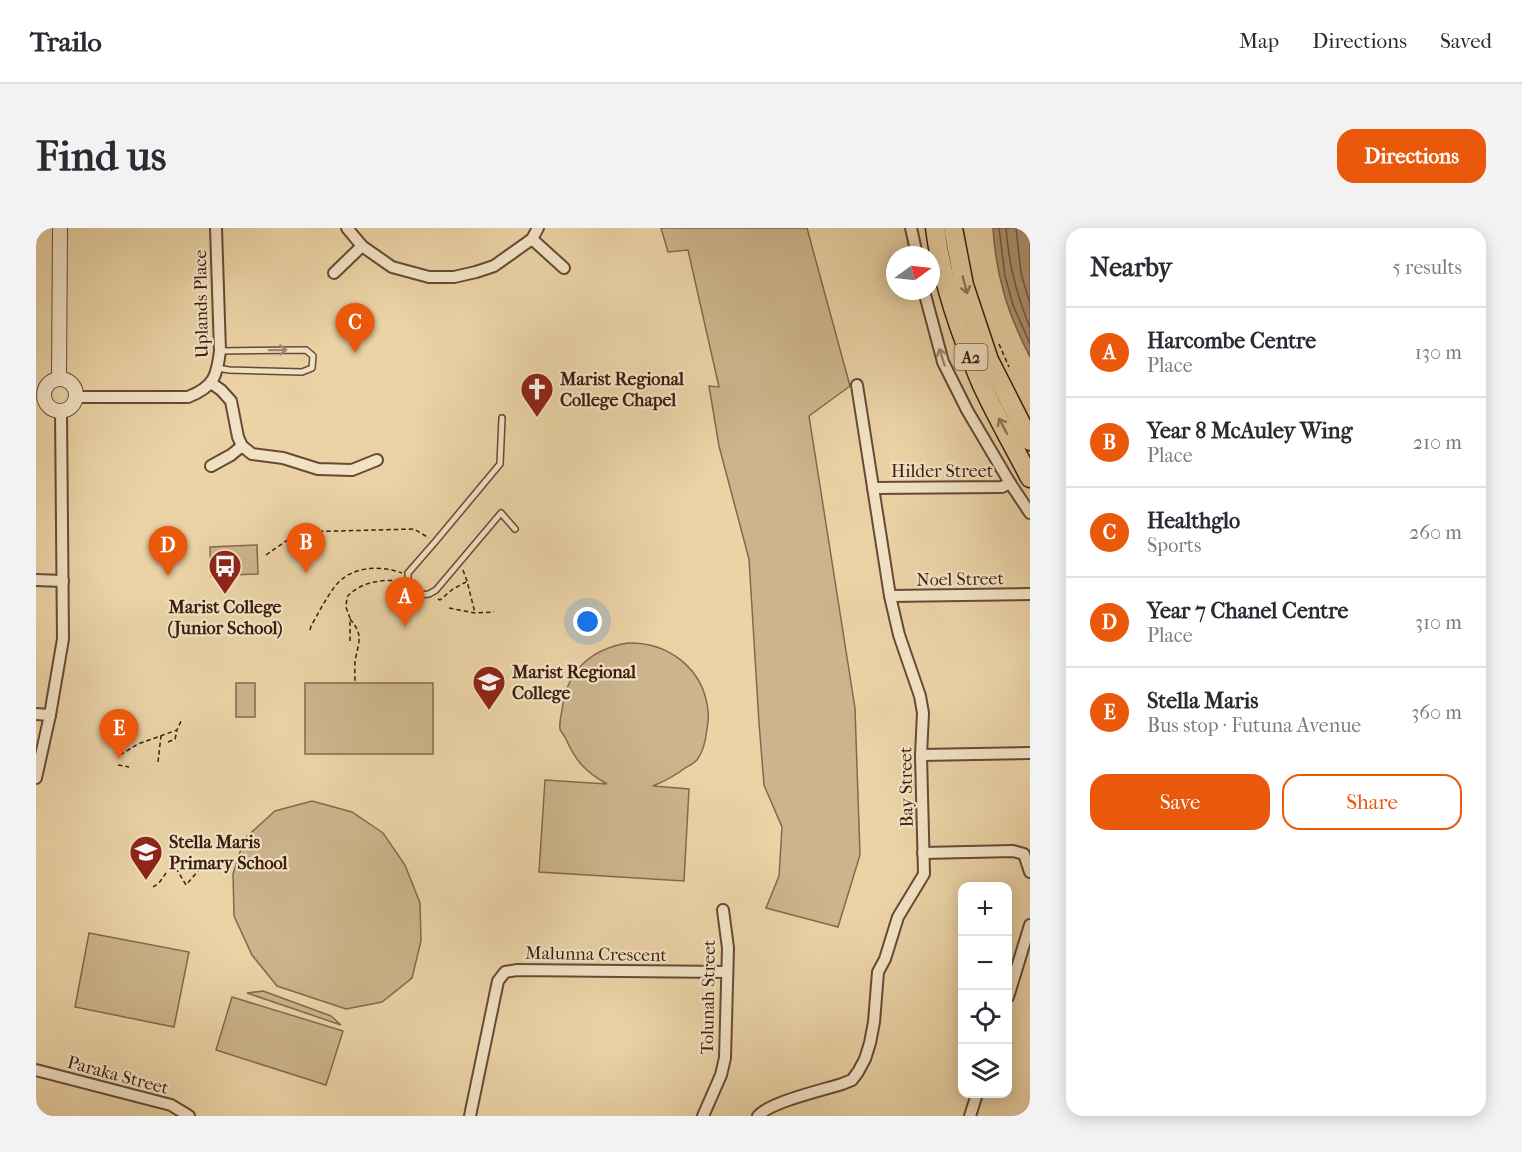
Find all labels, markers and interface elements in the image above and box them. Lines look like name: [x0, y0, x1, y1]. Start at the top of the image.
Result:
text: Trailo: [30, 25, 102, 58]
text: Map: [1239, 29, 1279, 53]
text: Directions: [1312, 29, 1407, 53]
text: Saved: [1440, 29, 1492, 53]
button: Directions: [1337, 129, 1486, 183]
text: Find us: [36, 132, 166, 181]
north arrow: [886, 246, 940, 300]
street label: Uplands Place: [190, 249, 213, 358]
text: Nearby: [1090, 252, 1172, 283]
text: 5 results: [1392, 256, 1462, 279]
one-way arrow: [959, 275, 971, 294]
pin: C: [336, 304, 374, 353]
text: Harcombe Centre: [1147, 328, 1316, 354]
text: A: [1103, 341, 1116, 364]
text: 130 m: [1415, 341, 1462, 364]
one-way arrow: [268, 344, 288, 356]
road number: A2: [954, 344, 988, 370]
one-way arrow: [936, 348, 947, 367]
text: Place: [1147, 354, 1193, 377]
place label: Marist Regional College Chapel: [559, 369, 685, 411]
church icon: Marist Regional College Chapel: [519, 371, 555, 418]
one-way arrow: [997, 418, 1008, 436]
text: Year 8 McAuley Wing: [1147, 418, 1352, 444]
text: B: [1103, 431, 1116, 454]
text: 210 m: [1413, 431, 1462, 454]
text: Place: [1147, 444, 1193, 467]
street label: Hilder Street: [891, 461, 994, 482]
text: Healthglo: [1147, 508, 1240, 534]
text: C: [1103, 521, 1116, 544]
text: 260 m: [1409, 521, 1462, 544]
pin: B: [286, 524, 326, 573]
pin: D: [148, 526, 188, 576]
text: Sports: [1147, 534, 1201, 557]
bus stop icon: Marist College (Junior School): [207, 548, 243, 595]
street label: Noel Street: [916, 568, 1005, 591]
pin: A: [386, 578, 424, 627]
place label: Marist College (Junior School): [167, 597, 282, 639]
text: Year 7 Chanel Centre: [1147, 598, 1348, 624]
your location: [573, 607, 602, 636]
text: D: [1102, 611, 1117, 634]
text: 310 m: [1415, 611, 1462, 634]
text: Place: [1147, 624, 1193, 647]
place label: Marist Regional College: [511, 662, 637, 704]
school or university icon: Marist Regional College: [471, 664, 507, 711]
text: Stella Maris: [1147, 688, 1258, 714]
text: E: [1103, 701, 1116, 724]
text: 360 m: [1411, 701, 1462, 724]
pin: E: [100, 710, 139, 759]
text: Bus stop · Futuna Avenue: [1147, 714, 1361, 737]
street label: Bay Street: [895, 746, 918, 828]
button: Save: [1090, 774, 1270, 830]
button: Share: [1282, 774, 1462, 830]
place label: Stella Maris Primary School: [169, 832, 289, 874]
school or university icon: Stella Maris Primary School: [128, 834, 164, 881]
map controls: [958, 882, 1012, 1098]
button: +: [958, 882, 1012, 936]
button: −: [958, 936, 1012, 990]
street label: Tolunah Street: [697, 939, 720, 1055]
street label: Malunna Crescent: [525, 943, 668, 966]
button: locate: [958, 990, 1012, 1044]
button: layers: [958, 1044, 1012, 1098]
street label: Paraka Street: [65, 1052, 171, 1099]

